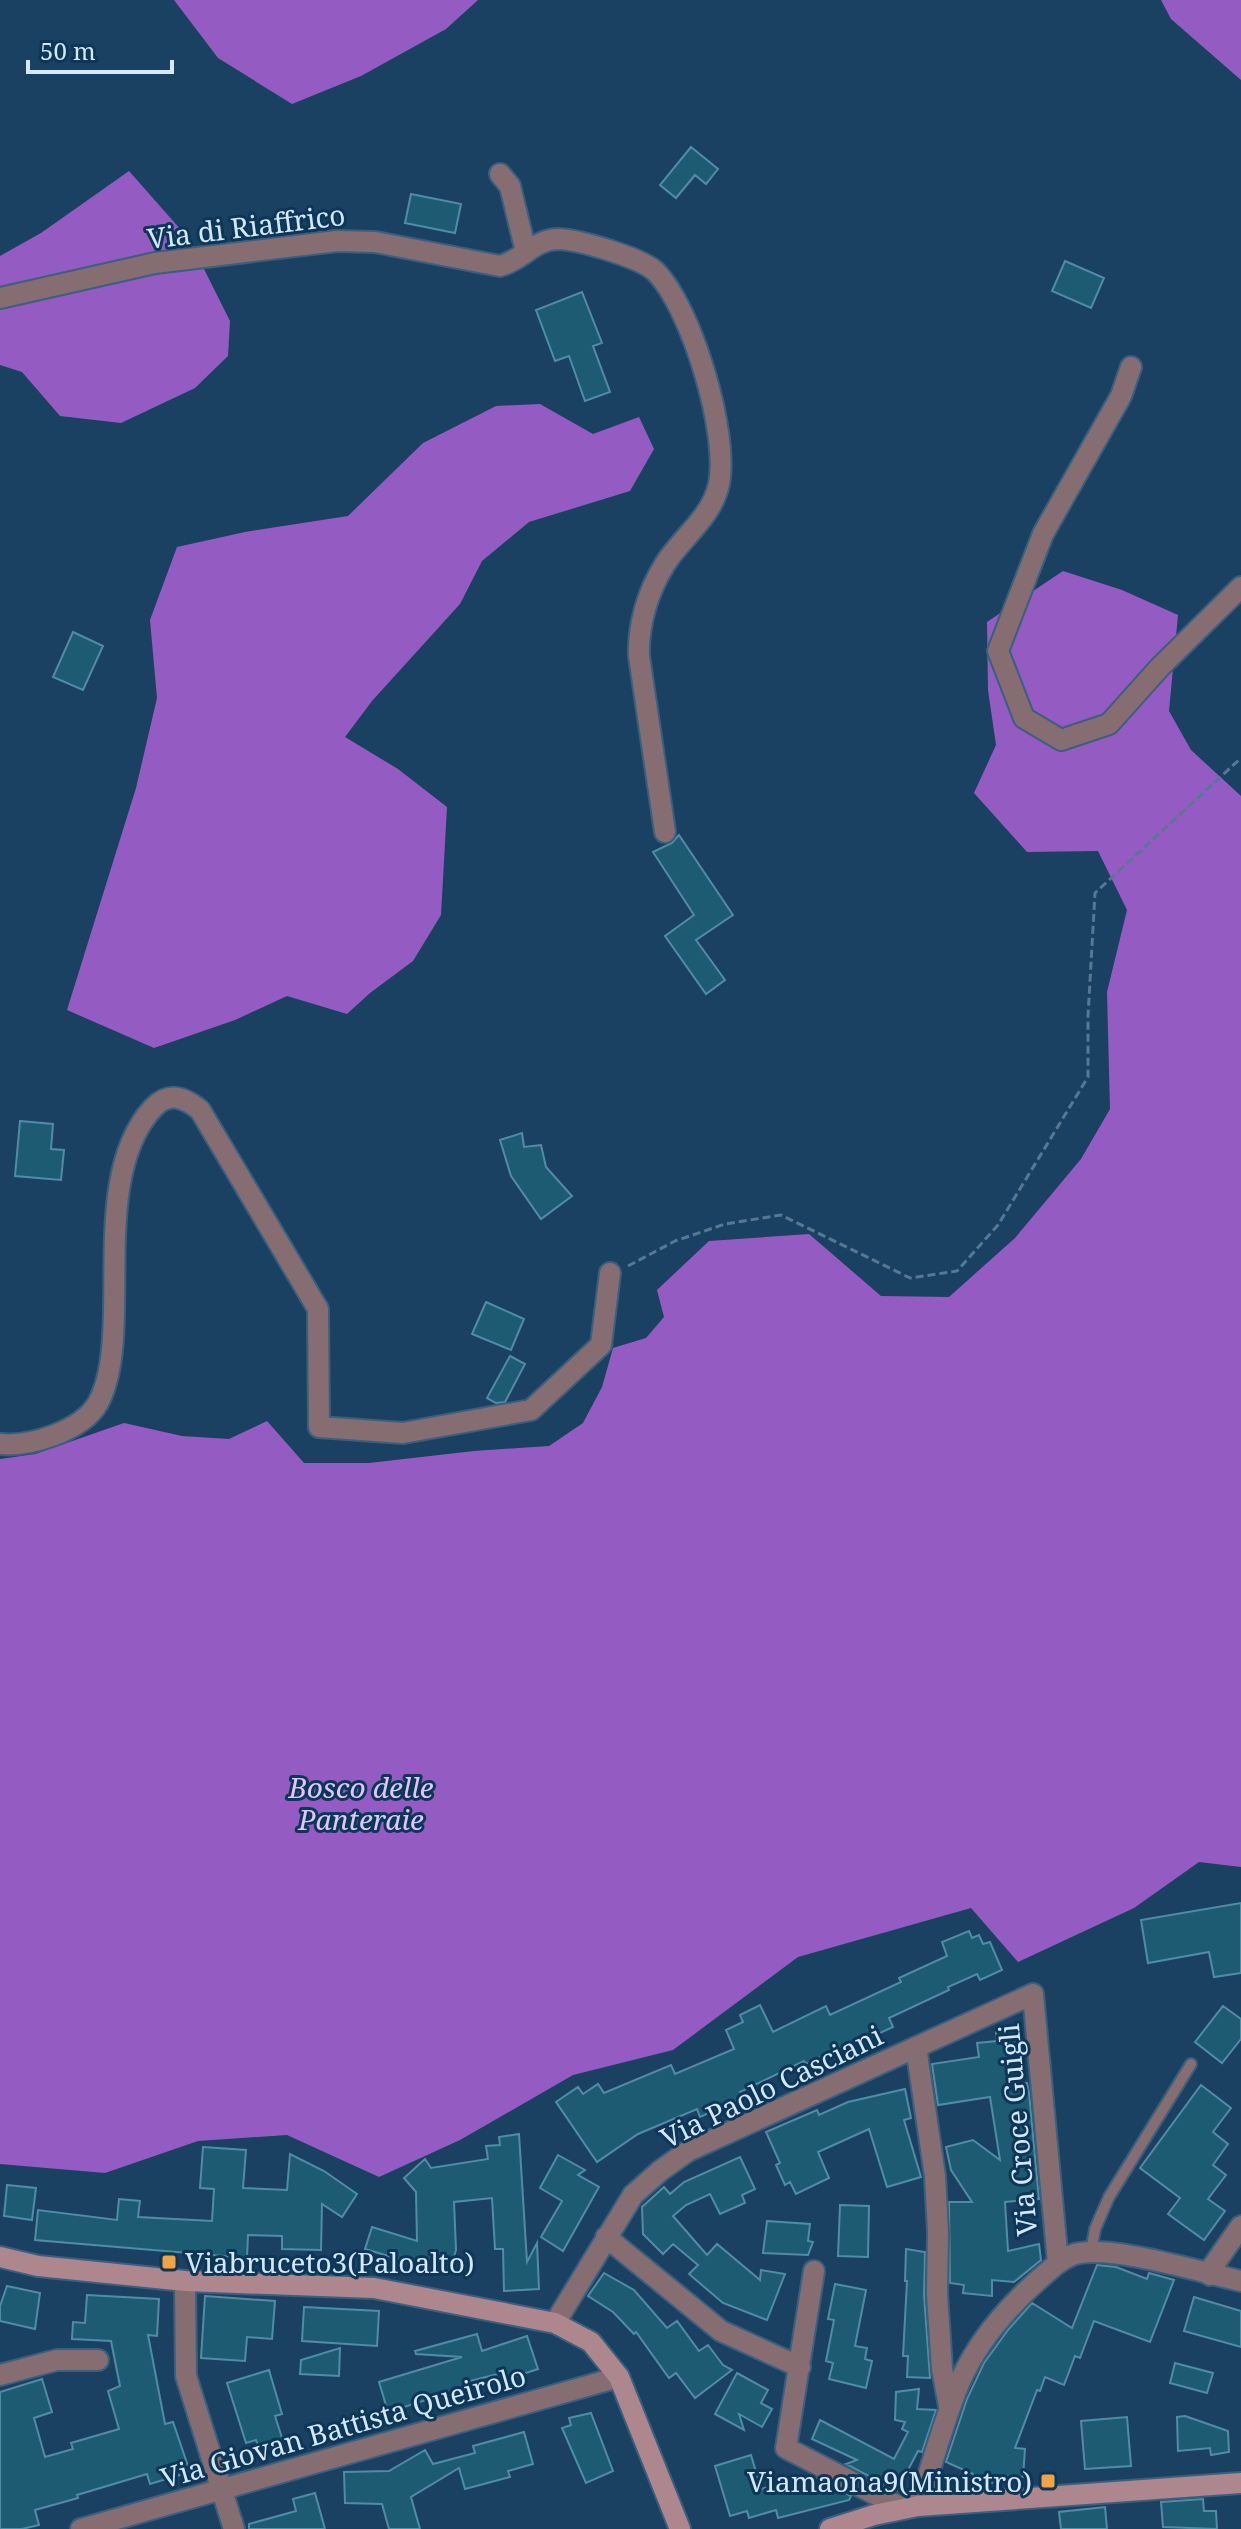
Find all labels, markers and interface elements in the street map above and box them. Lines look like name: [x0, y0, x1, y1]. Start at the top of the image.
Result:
scale bar: [28, 24, 172, 74]
text: 50 m: [40, 34, 96, 67]
street label: Via di Riaffrico: [145, 195, 347, 257]
park label: Bosco delle Panteraie: [287, 1768, 434, 1838]
street label: Via Paolo Casciani: [653, 2016, 889, 2156]
street label: Via Croce Guigli: [989, 2022, 1045, 2238]
place label: Viabruceto3(Paloalto): [185, 2243, 475, 2281]
marker: Viabruceto3(Paloalto): [160, 2253, 178, 2271]
street label: Via Giovan Battista Queirolo: [156, 2356, 530, 2496]
place label: Viamaona9(Ministro): [747, 2462, 1032, 2500]
marker: Viamaona9(Ministro): [1039, 2472, 1057, 2490]

